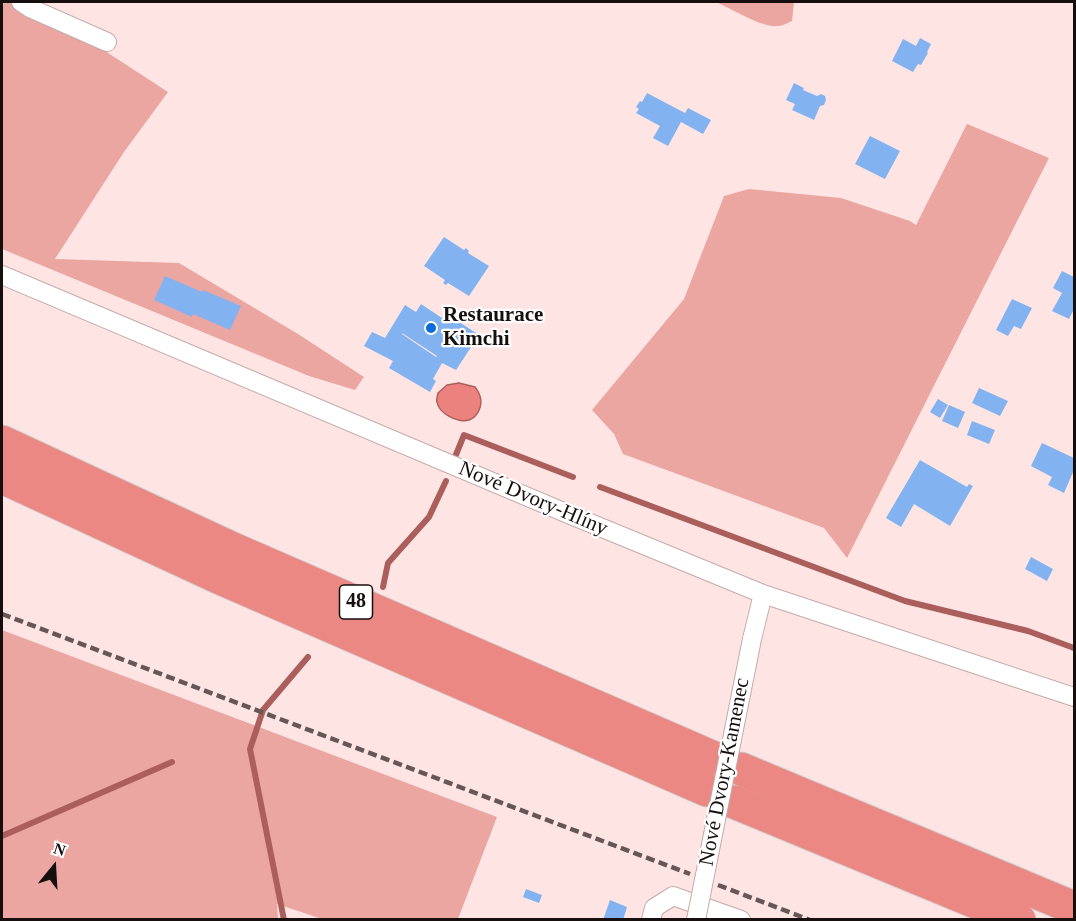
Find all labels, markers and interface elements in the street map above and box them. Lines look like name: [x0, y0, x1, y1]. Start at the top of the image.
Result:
place label: Restaurace Kimchi: [443, 303, 543, 353]
marker: Restaurace Kimchi: [424, 321, 438, 335]
street label: Nové Dvory-Hlíny: [455, 456, 611, 542]
road number: 48: [340, 585, 372, 619]
street label: Nové Dvory-Kamenec: [694, 676, 756, 868]
north arrow: [24, 837, 84, 897]
text: N: [52, 840, 68, 859]

